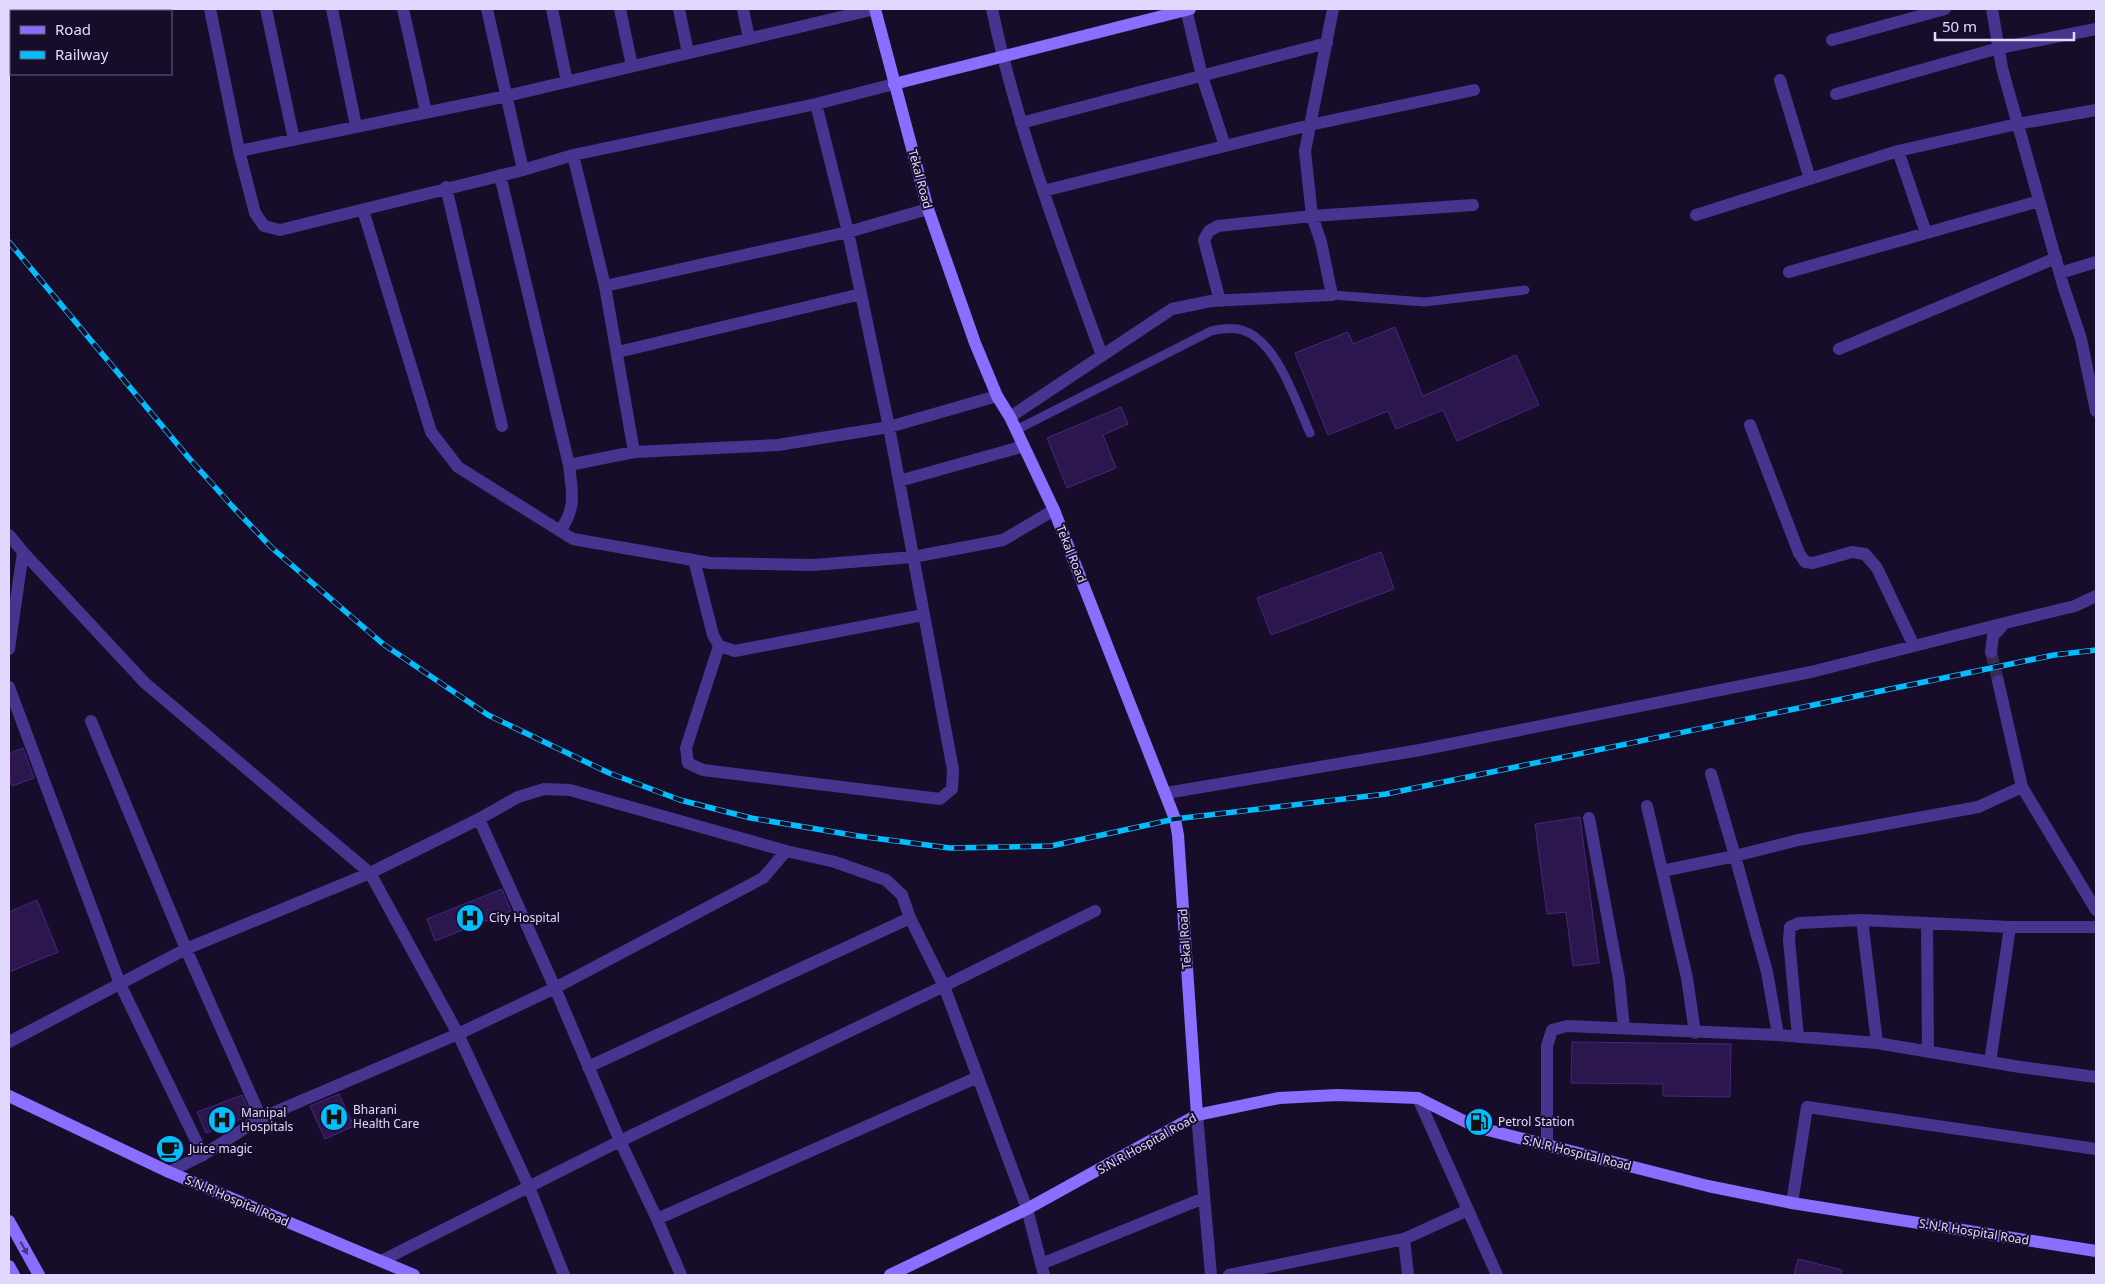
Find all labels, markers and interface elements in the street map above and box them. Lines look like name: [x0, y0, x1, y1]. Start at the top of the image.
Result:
legend: [10, 10, 172, 75]
scale bar: [1935, 10, 2074, 42]
text: 50 m: [1942, 16, 1977, 36]
text: Road: [55, 19, 91, 39]
text: Railway: [55, 44, 109, 64]
street label: Tekal Road: [904, 147, 937, 210]
street label: Tekal Road: [1052, 522, 1091, 585]
hospital icon: City Hospital: [455, 903, 485, 933]
street label: Tekal Road: [1174, 908, 1195, 970]
place label: City Hospital: [489, 909, 560, 926]
place label: Bharani Health Care: [353, 1101, 419, 1132]
hospital icon: Bharani Health Care: [319, 1102, 349, 1132]
place label: Manipal Hospitals: [241, 1104, 294, 1135]
hospital icon: Manipal Hospitals: [207, 1105, 237, 1135]
fuel station icon: Petrol Station: [1464, 1107, 1494, 1137]
street label: S.N.R Hospital Road: [1094, 1109, 1200, 1178]
place label: Petrol Station: [1498, 1113, 1574, 1130]
street label: S.N.R Hospital Road: [1521, 1131, 1633, 1174]
cafe icon: Juice magic: [155, 1134, 185, 1164]
place label: Juice magic: [188, 1140, 253, 1157]
street label: S.N.R Hospital Road: [183, 1171, 292, 1230]
street label: S.N.R Hospital Road: [1918, 1214, 2030, 1249]
one-way arrow: [19, 1241, 28, 1255]

